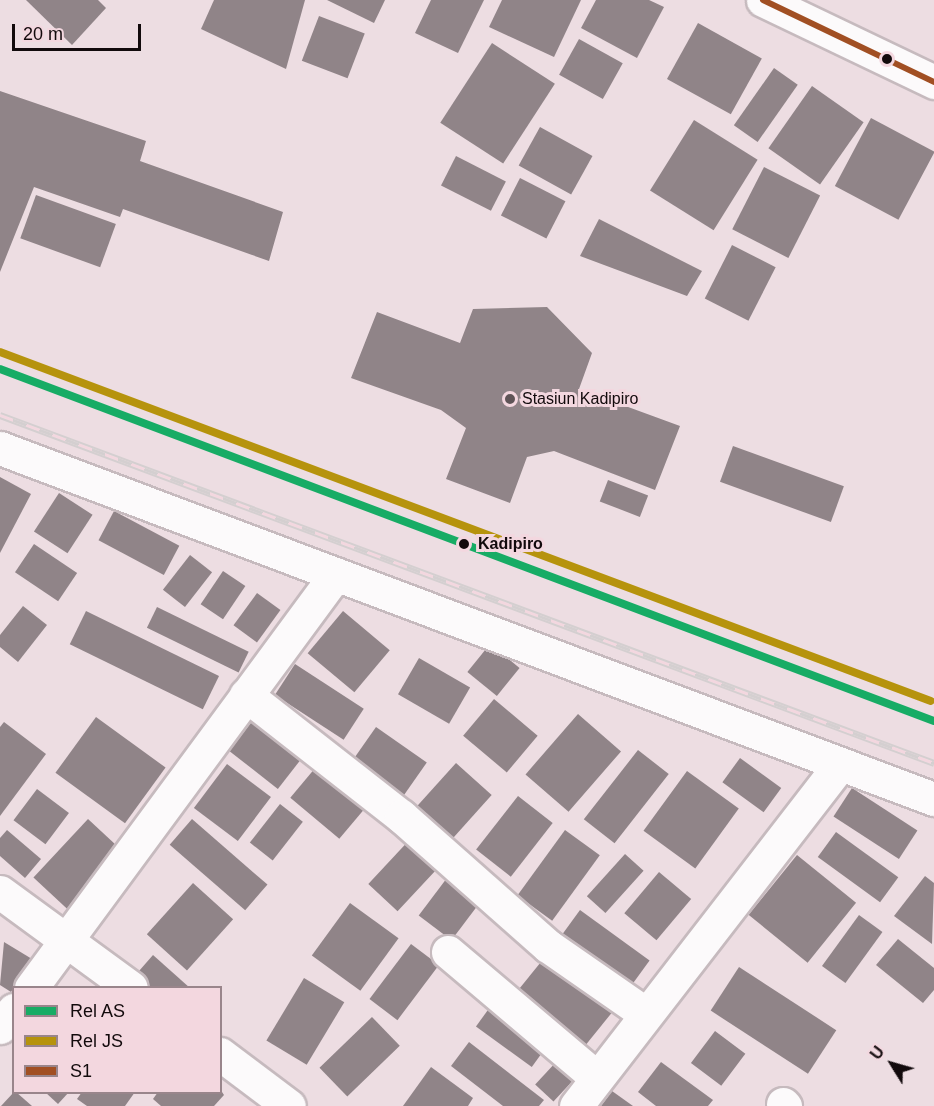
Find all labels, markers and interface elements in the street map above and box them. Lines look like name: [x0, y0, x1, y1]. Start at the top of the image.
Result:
scale bar: [15, 12, 144, 50]
text: 20 m: [23, 24, 63, 44]
unlabelled marker: [881, 53, 893, 65]
place label: Stasiun Kadipiro: [522, 389, 639, 409]
marker: Stasiun Kadipiro: [503, 392, 517, 406]
place label: Kadipiro: [478, 534, 543, 554]
marker: Kadipiro: [455, 535, 473, 553]
legend: [12, 986, 222, 1094]
text: Rel AS: [70, 1001, 125, 1021]
text: Rel JS: [70, 1031, 123, 1051]
north arrow: [862, 1034, 922, 1094]
text: U: [867, 1043, 887, 1063]
text: S1: [70, 1061, 92, 1081]

